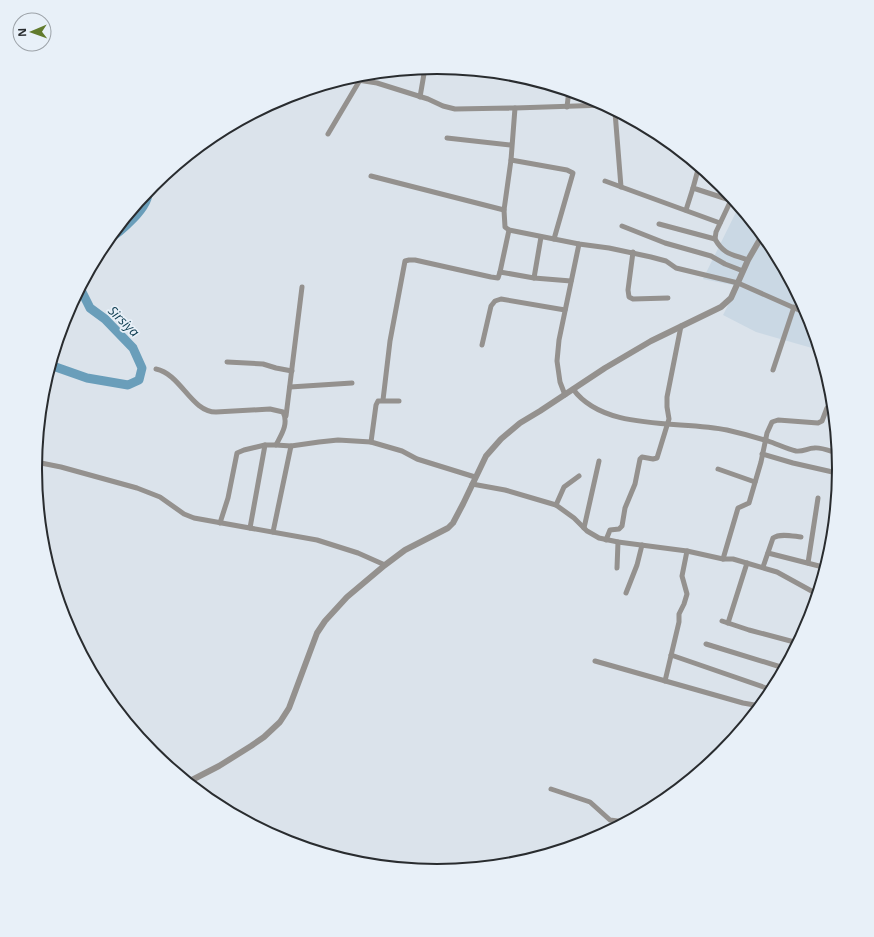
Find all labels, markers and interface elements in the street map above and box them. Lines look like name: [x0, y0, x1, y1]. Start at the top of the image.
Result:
north arrow: [12, 12, 52, 52]
text: N: [14, 28, 29, 37]
water label: Sirsiya: [104, 302, 144, 341]

